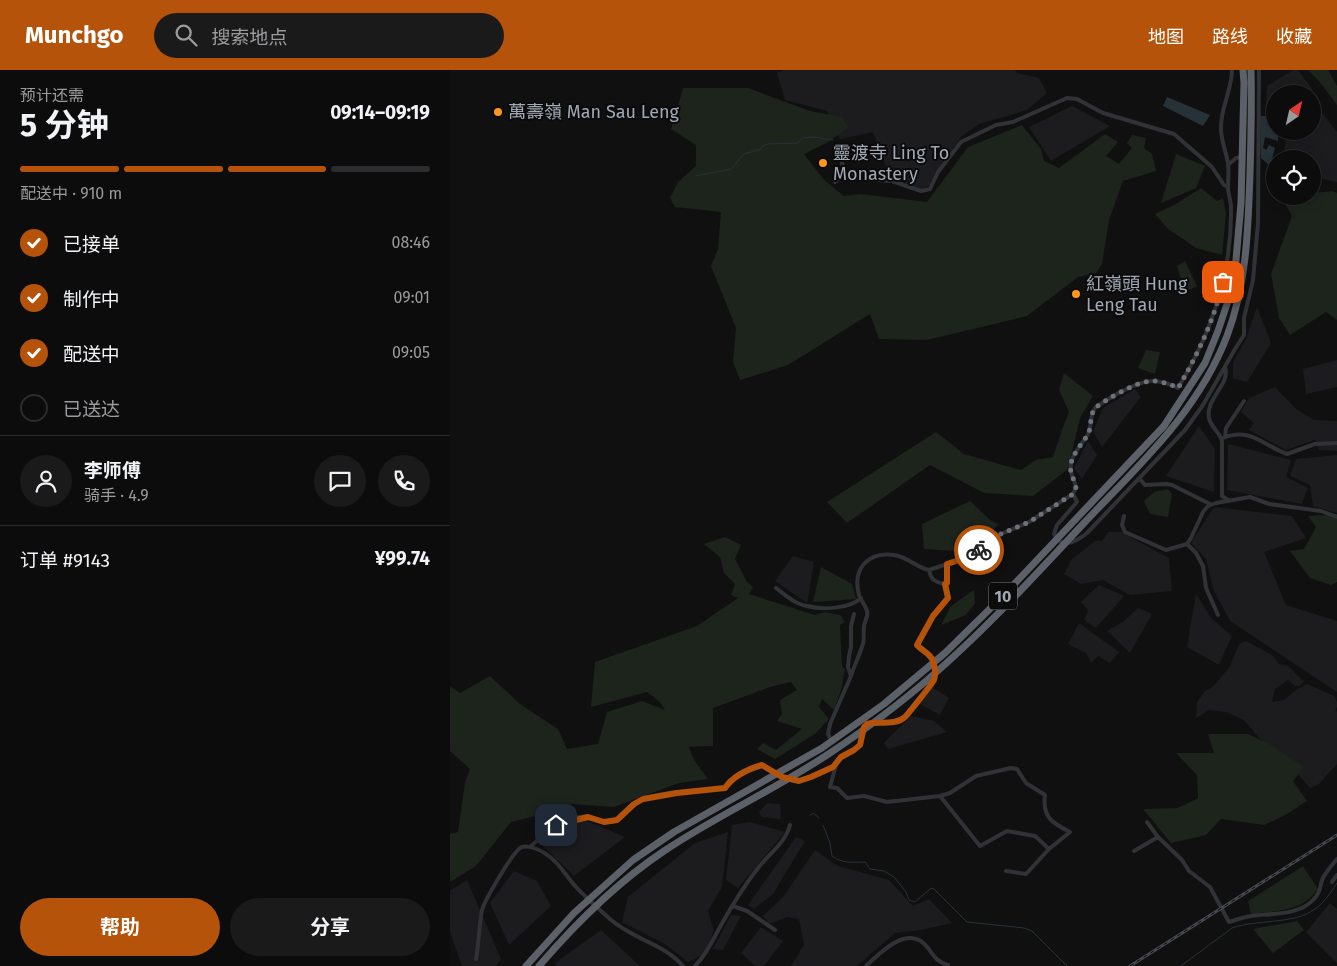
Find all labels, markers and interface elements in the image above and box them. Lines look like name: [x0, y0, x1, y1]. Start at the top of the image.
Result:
search box: [154, 13, 504, 58]
text: Munchgo: [25, 21, 124, 49]
icon: search: [172, 21, 200, 49]
text: 搜索地点: [212, 26, 288, 49]
text: 地图: [1148, 26, 1184, 48]
text: 路线: [1212, 26, 1248, 48]
text: 收藏: [1276, 26, 1312, 48]
north arrow: [1266, 85, 1321, 140]
map controls: [1266, 85, 1321, 205]
text: 预计还需: [20, 86, 84, 105]
text: 09:14–09:19: [330, 101, 430, 124]
place label: 萬壽嶺 Man Sau Leng: [508, 101, 680, 123]
text: 5 分钟: [20, 106, 109, 144]
marker: 萬壽嶺 Man Sau Leng: [492, 106, 504, 118]
place label: 靈渡寺 Ling To Monastery: [833, 142, 949, 185]
button: locate: [1266, 150, 1321, 205]
marker: 靈渡寺 Ling To Monastery: [817, 157, 829, 169]
text: 配送中 · 910 m: [20, 184, 122, 203]
icon: check: [20, 229, 48, 257]
text: 已接单: [63, 233, 120, 256]
text: 08:46: [391, 233, 430, 252]
pin: [1202, 261, 1244, 303]
icon: bag: [1209, 268, 1237, 296]
place label: 紅嶺頭 Hung Leng Tau: [1086, 273, 1188, 316]
icon: check: [20, 284, 48, 312]
text: 制作中: [63, 288, 120, 311]
text: 09:01: [394, 288, 430, 307]
marker: 紅嶺頭 Hung Leng Tau: [1070, 288, 1082, 300]
icon: check: [20, 339, 48, 367]
text: 配送中: [63, 343, 120, 366]
text: 09:05: [392, 343, 430, 362]
text: 已送达: [63, 398, 120, 421]
button: person: [20, 455, 72, 507]
button: chat: [314, 455, 366, 507]
button: phone: [378, 455, 430, 507]
text: 李师傅: [84, 459, 141, 482]
text: 骑手 · 4.9: [84, 486, 149, 505]
courier: [954, 525, 1004, 575]
icon: bike: [965, 536, 993, 564]
text: ¥99.74: [375, 547, 430, 570]
text: 订单 #9143: [20, 549, 110, 572]
road number: 10: [989, 582, 1017, 610]
pin: [535, 804, 577, 846]
icon: home: [542, 811, 570, 839]
button: 帮助: [20, 898, 220, 956]
button: 分享: [230, 898, 430, 956]

